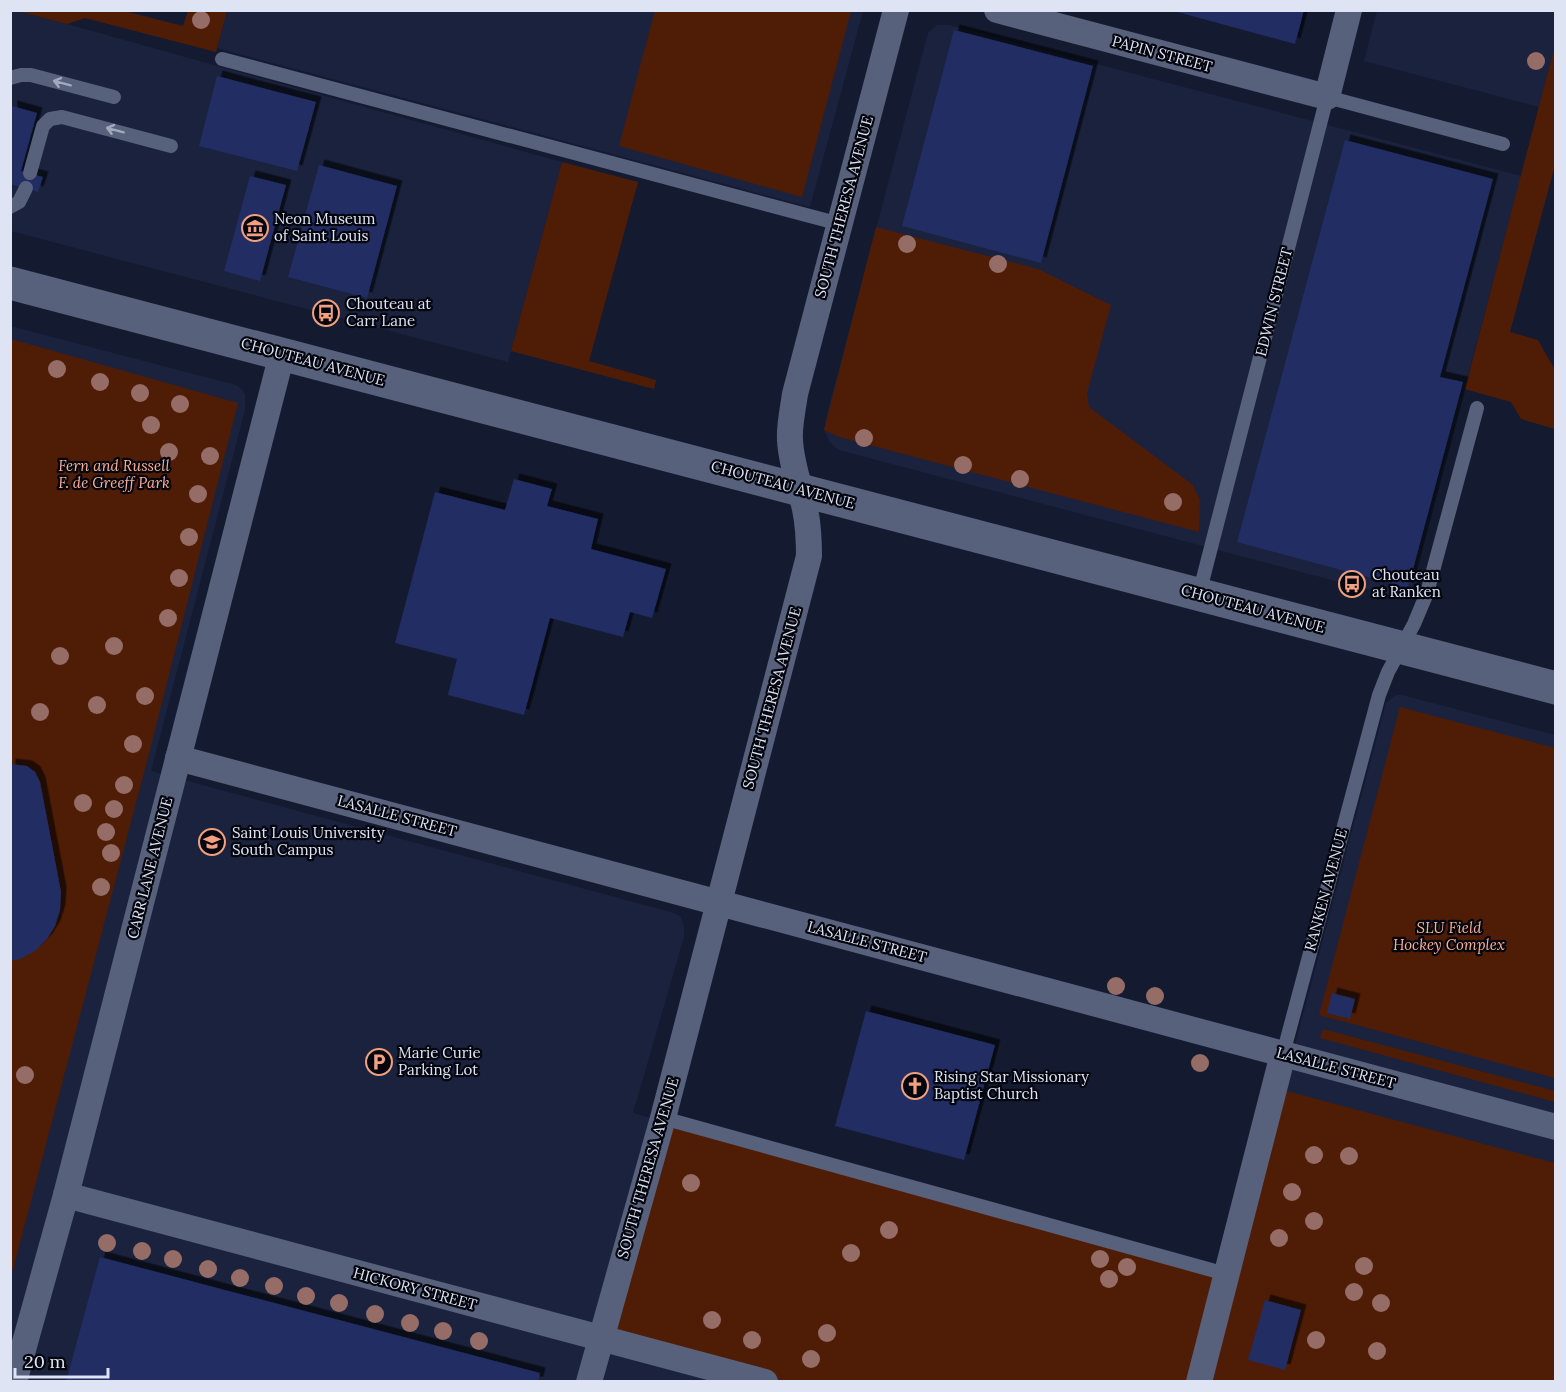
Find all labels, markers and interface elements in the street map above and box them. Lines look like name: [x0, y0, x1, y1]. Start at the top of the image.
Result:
street label: PAPIN STREET: [1110, 31, 1215, 76]
one-way arrow: [53, 77, 72, 88]
street label: SOUTH THERESA AVENUE: [810, 114, 877, 300]
one-way arrow: [105, 124, 124, 135]
place label: Neon Museum of Saint Louis: [274, 209, 375, 245]
museum icon: Neon Museum of Saint Louis: [240, 213, 270, 243]
street label: EDWIN STREET: [1251, 245, 1296, 358]
place label: Chouteau at Carr Lane: [346, 294, 431, 330]
bus stop icon: Chouteau at Carr Lane: [311, 298, 341, 328]
street label: CHOUTEAU AVENUE: [239, 333, 387, 390]
park label: Fern and Russell F. de Greeff Park: [58, 456, 170, 492]
street label: CHOUTEAU AVENUE: [709, 456, 857, 513]
place label: Chouteau at Ranken: [1372, 565, 1441, 601]
bus stop icon: Chouteau at Ranken: [1337, 569, 1367, 599]
street label: CHOUTEAU AVENUE: [1179, 580, 1327, 637]
street label: SOUTH THERESA AVENUE: [738, 605, 805, 791]
street label: LASALLE STREET: [335, 790, 459, 841]
street label: CARR LANE AVENUE: [123, 795, 176, 941]
place label: Saint Louis University South Campus: [232, 823, 385, 859]
school or university icon: Saint Louis University South Campus: [197, 827, 227, 857]
street label: RANKEN AVENUE: [1300, 827, 1351, 953]
street label: LASALLE STREET: [805, 916, 929, 967]
park label: SLU Field Hockey Complex: [1393, 918, 1505, 954]
street label: LASALLE STREET: [1274, 1042, 1398, 1093]
place label: Marie Curie Parking Lot: [398, 1043, 481, 1079]
parking icon: Marie Curie Parking Lot: [364, 1047, 394, 1077]
place label: Rising Star Missionary Baptist Church: [934, 1067, 1089, 1103]
church icon: Rising Star Missionary Baptist Church: [900, 1071, 930, 1101]
street label: SOUTH THERESA AVENUE: [612, 1075, 683, 1261]
street label: HICKORY STREET: [351, 1263, 479, 1314]
scale bar: [15, 1341, 108, 1379]
text: 20 m: [24, 1350, 66, 1373]

